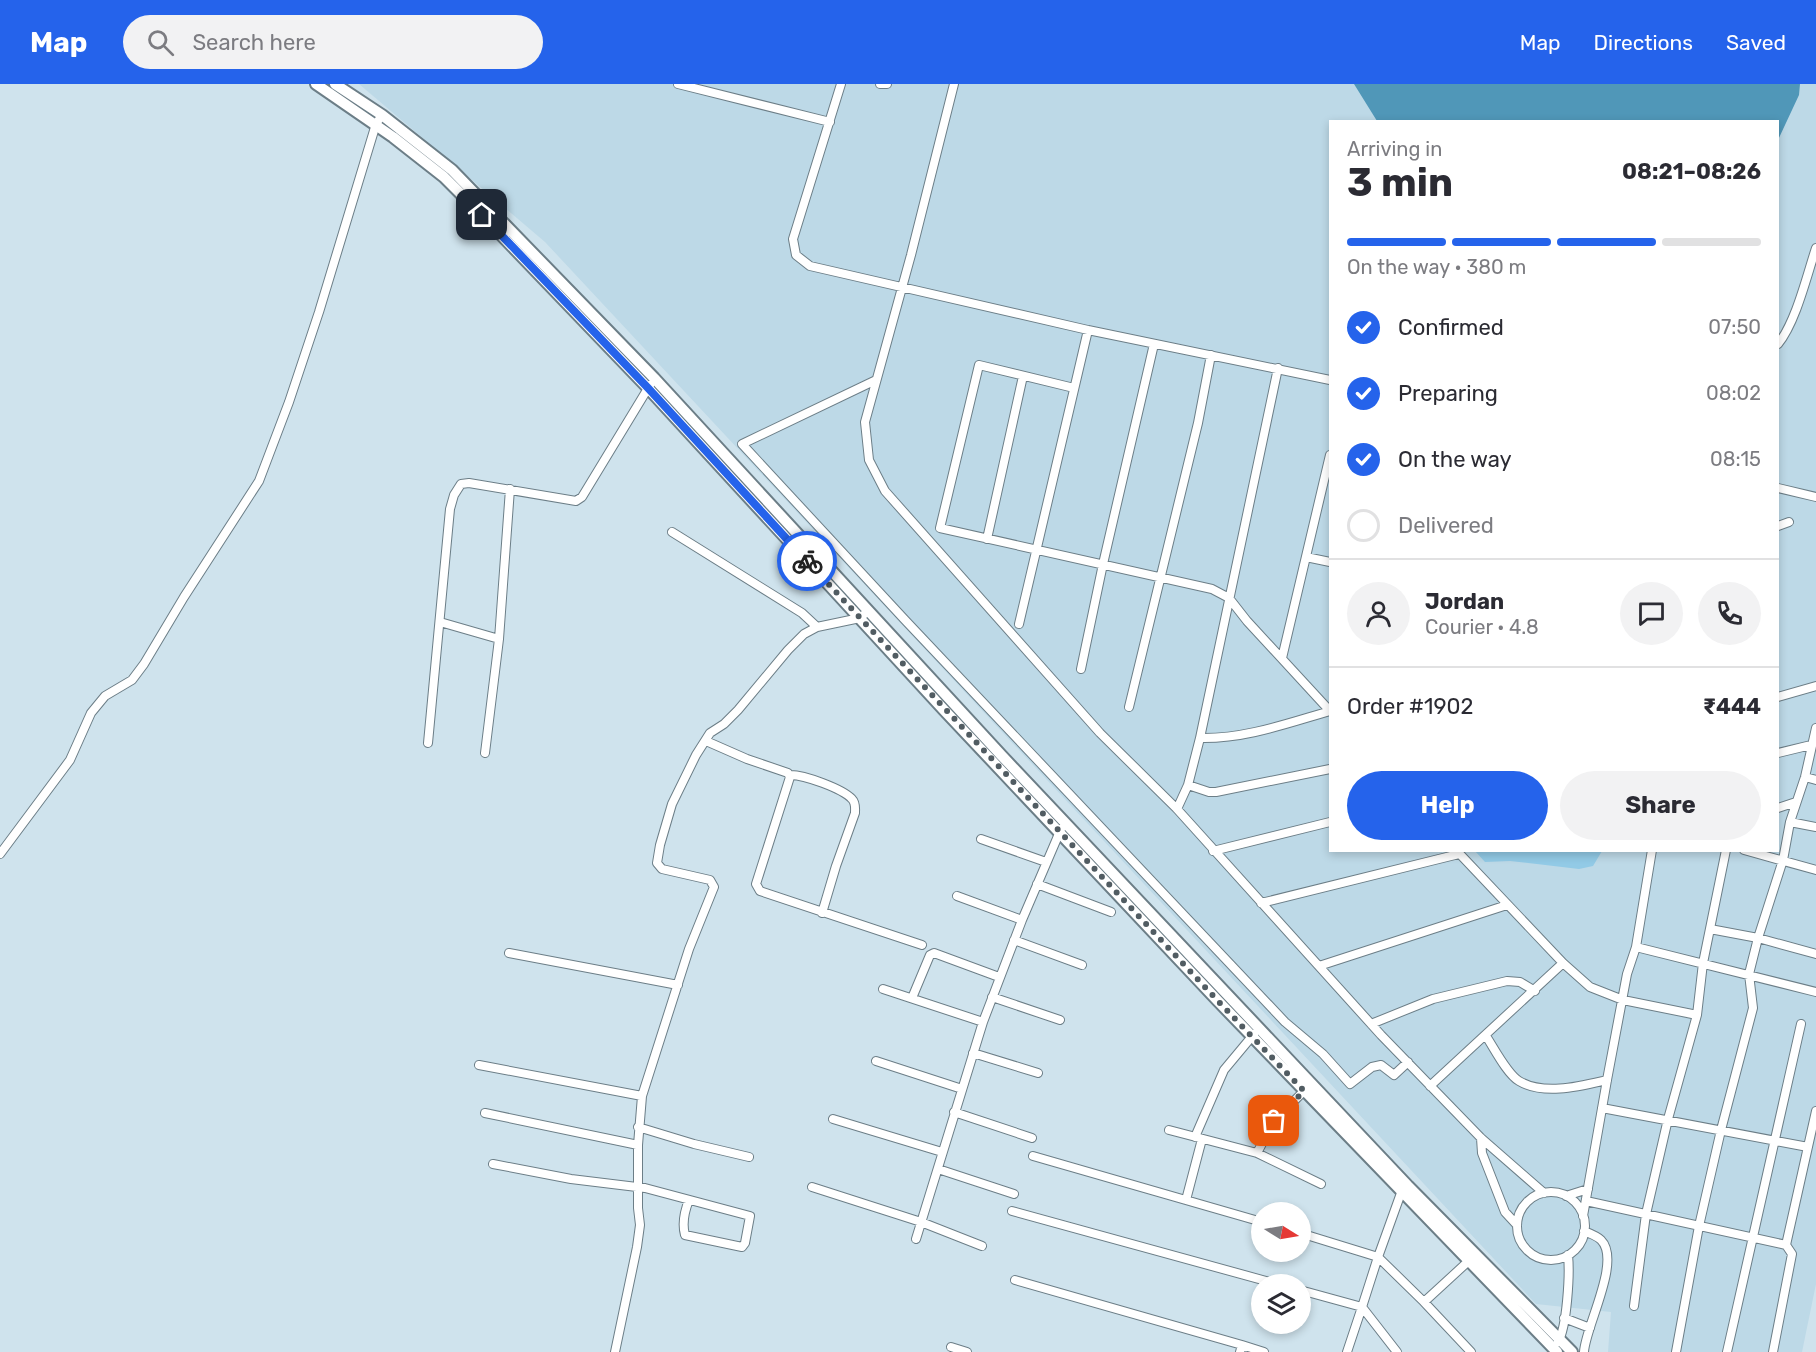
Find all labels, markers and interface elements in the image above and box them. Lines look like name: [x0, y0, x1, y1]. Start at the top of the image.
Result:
search box: [123, 15, 543, 69]
text: Map: [30, 26, 87, 59]
icon: search: [144, 26, 177, 59]
text: Search here: [192, 29, 316, 56]
text: Map: [1520, 30, 1561, 55]
text: Directions: [1594, 30, 1693, 55]
text: Saved: [1726, 30, 1786, 55]
text: Arriving in: [1347, 137, 1442, 161]
text: 08:21–08:26: [1622, 158, 1761, 185]
text: 3 min: [1347, 160, 1453, 206]
pin: [456, 189, 507, 240]
icon: home: [465, 198, 498, 231]
text: On the way · 380 m: [1347, 255, 1526, 279]
icon: check: [1347, 311, 1380, 344]
text: Confirmed: [1398, 314, 1504, 341]
text: 07:50: [1708, 315, 1761, 339]
icon: check: [1347, 377, 1380, 410]
text: Preparing: [1398, 380, 1498, 407]
text: 08:02: [1706, 381, 1761, 405]
icon: check: [1347, 443, 1380, 476]
text: On the way: [1398, 446, 1512, 473]
text: 08:15: [1710, 447, 1761, 471]
text: Delivered: [1398, 512, 1494, 539]
courier: [777, 531, 837, 591]
icon: bike: [791, 545, 824, 578]
button: person: [1347, 582, 1410, 645]
button: chat: [1620, 582, 1683, 645]
button: phone: [1698, 582, 1761, 645]
text: Jordan: [1425, 588, 1504, 615]
text: Courier · 4.8: [1425, 615, 1539, 639]
text: Order #1902: [1347, 693, 1473, 720]
text: ₹444: [1703, 693, 1761, 720]
button: Help: [1347, 771, 1548, 840]
button: Share: [1560, 771, 1761, 840]
pin: [1248, 1095, 1299, 1146]
icon: bag: [1257, 1104, 1290, 1137]
north arrow: [1251, 1202, 1311, 1262]
map controls: [1251, 1202, 1311, 1334]
button: layers: [1251, 1274, 1311, 1334]

